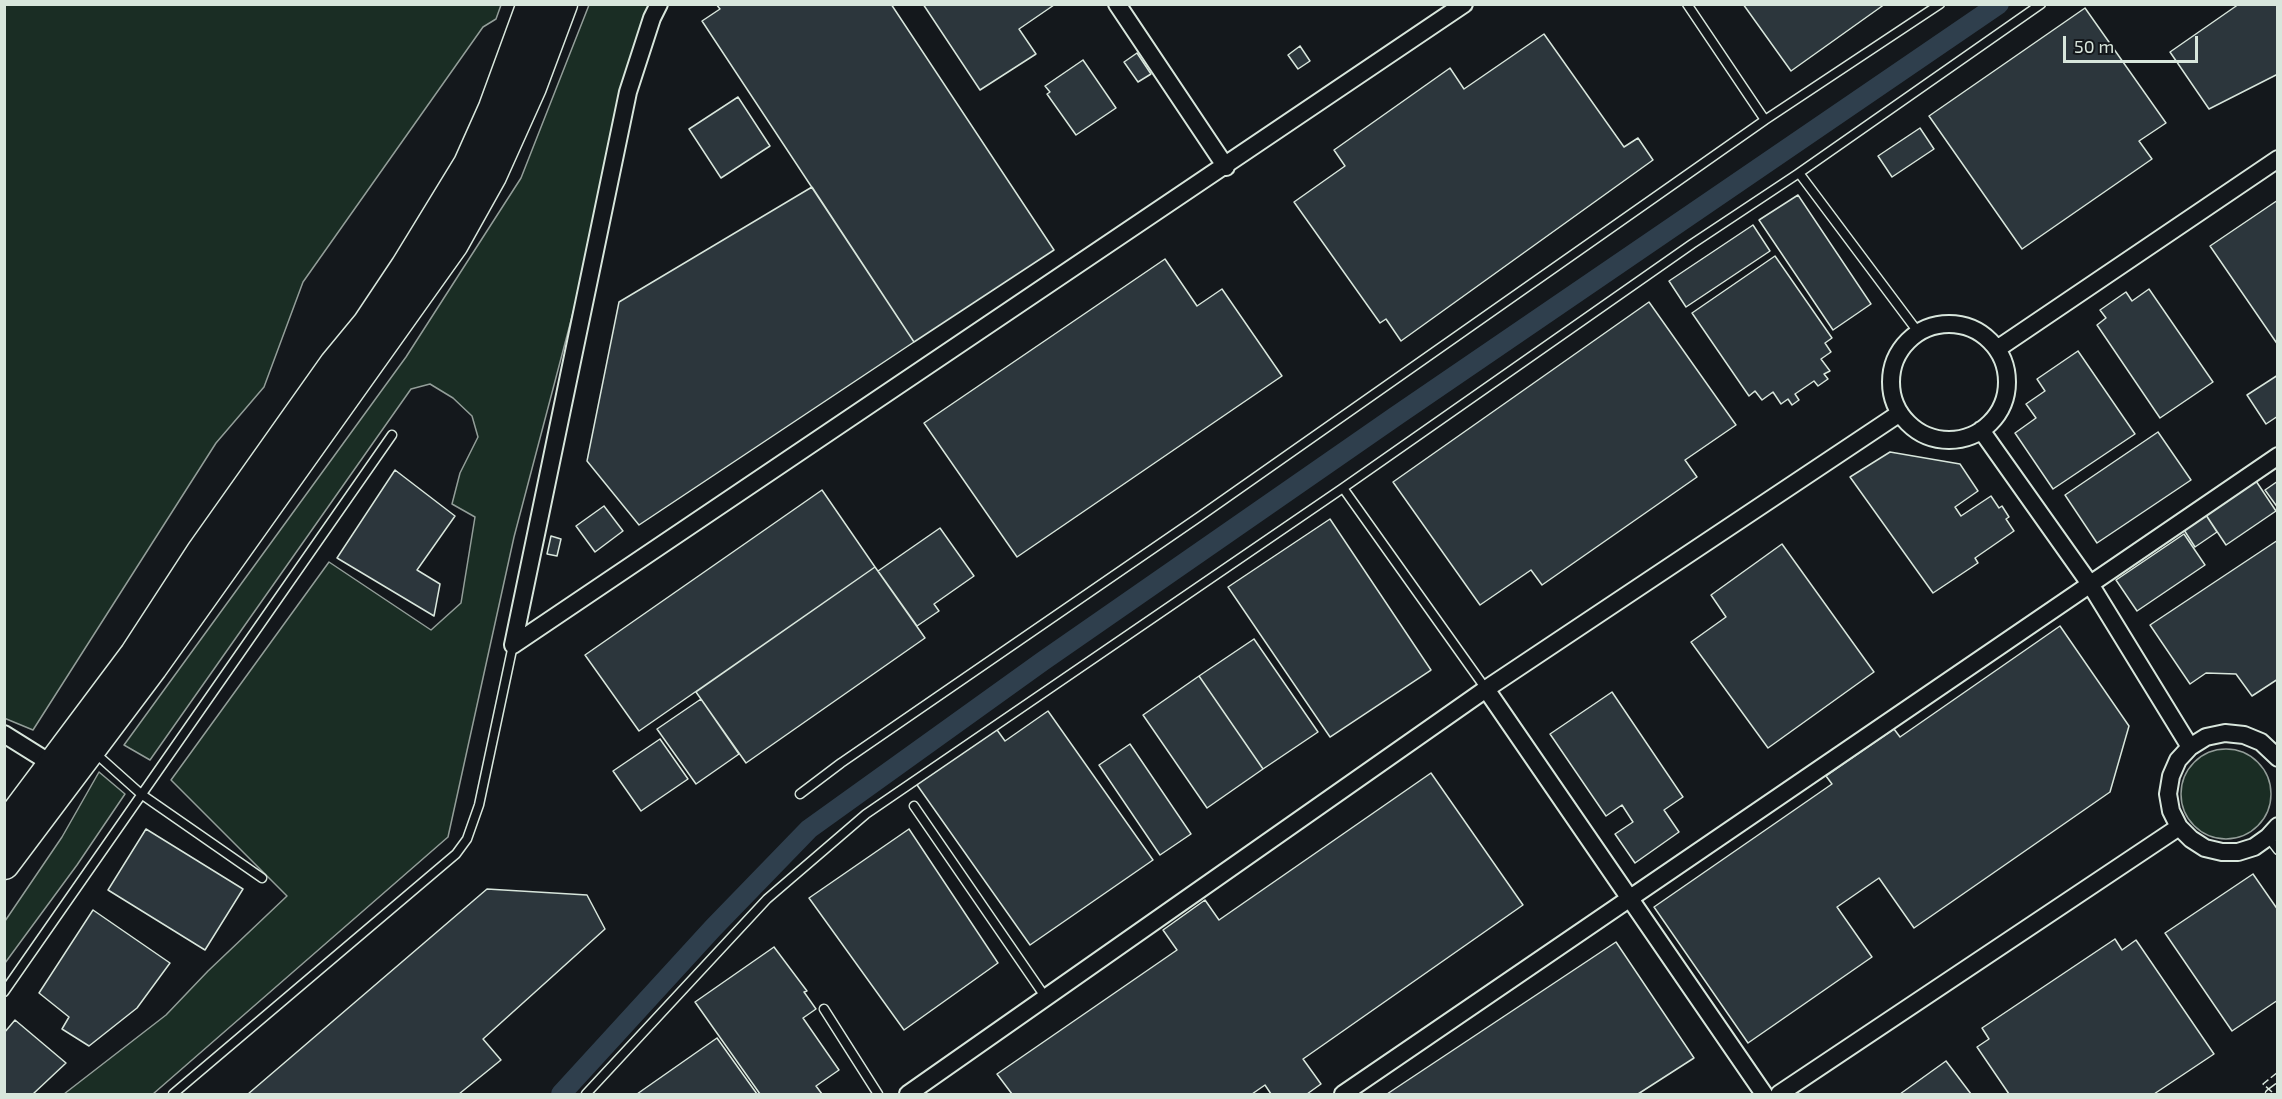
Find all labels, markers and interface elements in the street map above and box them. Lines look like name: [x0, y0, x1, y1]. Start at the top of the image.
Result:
scale bar: [2066, 24, 2201, 62]
text: 50 m: [2074, 35, 2114, 57]

